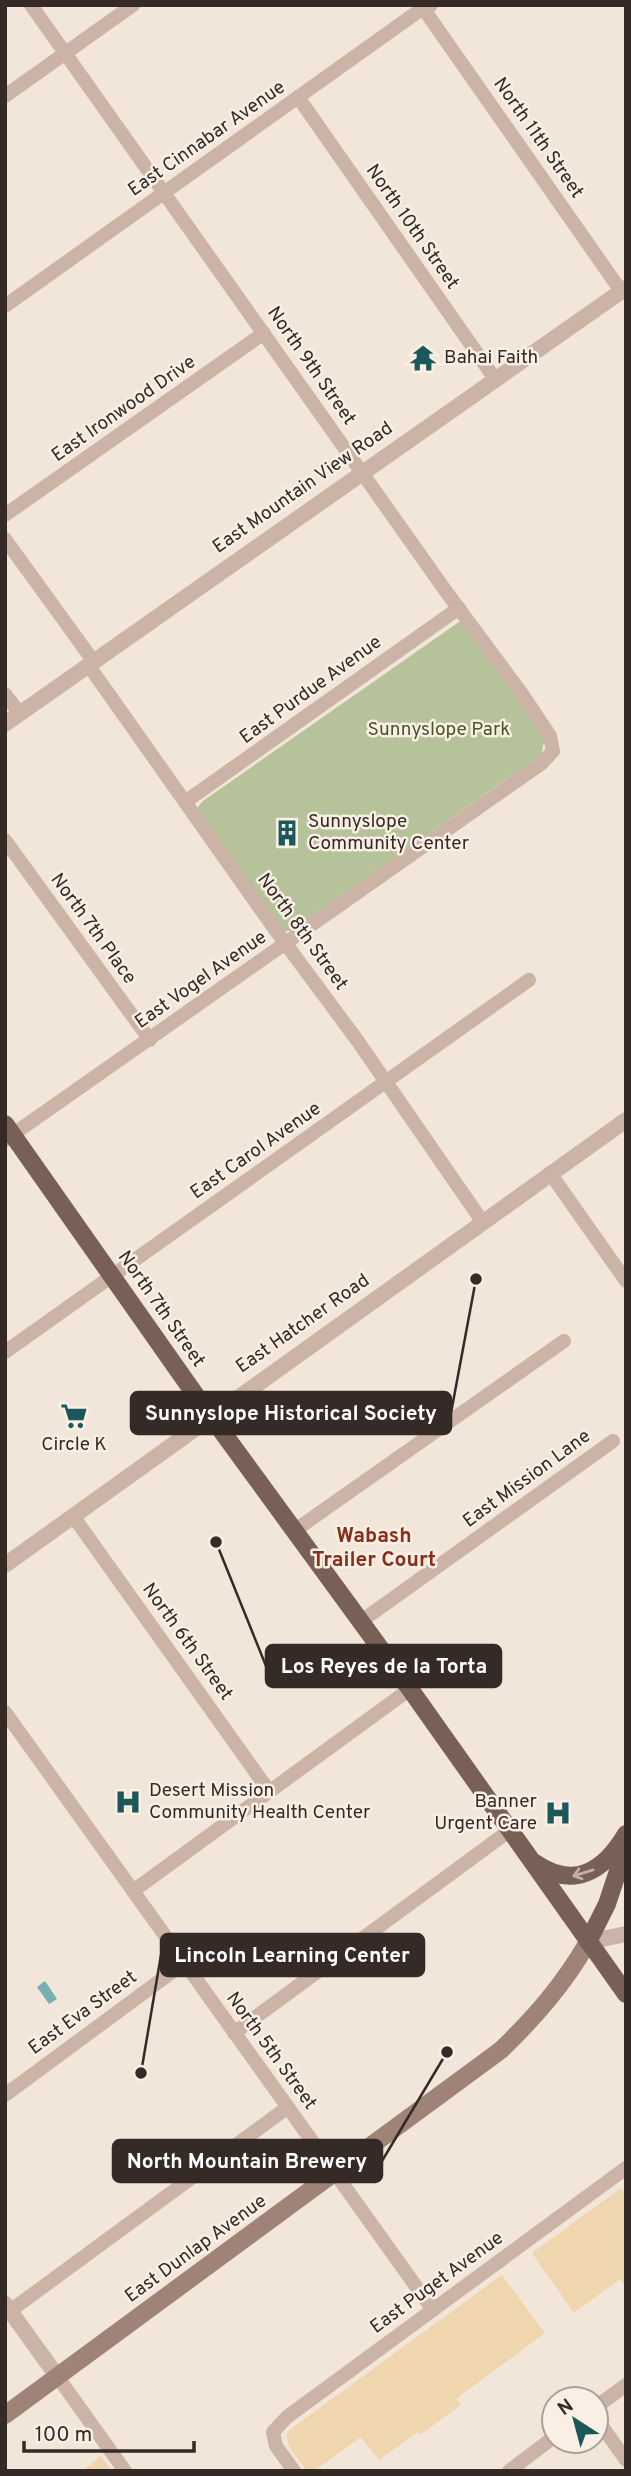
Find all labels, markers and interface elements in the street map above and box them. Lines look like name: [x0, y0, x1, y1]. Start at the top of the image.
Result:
street label: North 11th Street: [487, 73, 589, 203]
street label: East Cinnabar Avenue: [124, 76, 290, 202]
street label: North 10th Street: [360, 160, 464, 294]
street label: North 9th Street: [261, 302, 361, 430]
temple icon: Bahai Faith: [408, 343, 438, 373]
place label: Bahai Faith: [444, 346, 538, 370]
street label: East Ironwood Drive: [47, 350, 201, 468]
street label: East Mountain View Road: [208, 417, 398, 559]
street label: East Purdue Avenue: [235, 630, 387, 750]
park label: Sunnyslope Park: [368, 718, 510, 742]
place label: Sunnyslope Community Center: [308, 810, 470, 856]
building icon: Sunnyslope Community Center: [272, 818, 302, 848]
street label: North 7th Place: [45, 869, 141, 989]
street label: North 8th Street: [251, 869, 353, 995]
street label: East Vogel Avenue: [130, 926, 272, 1034]
street label: East Carol Avenue: [186, 1097, 326, 1205]
street label: North 7th Street: [112, 1246, 210, 1372]
street label: East Hatcher Road: [231, 1269, 375, 1379]
callout: Sunnyslope Historical Society: [131, 1392, 451, 1434]
supermarket icon: Circle K: [59, 1401, 89, 1431]
text: Sunnyslope Historical Society: [145, 1401, 437, 1428]
street label: East Mission Lane: [458, 1425, 596, 1533]
place label: Circle K: [41, 1433, 107, 1457]
district label: Wabash Trailer Court: [312, 1523, 436, 1574]
street label: North 6th Street: [136, 1579, 238, 1705]
callout: Los Reyes de la Torta: [266, 1645, 501, 1687]
text: Los Reyes de la Torta: [281, 1654, 487, 1681]
place label: Desert Mission Community Health Center: [149, 1779, 371, 1825]
hospital icon: Desert Mission Community Health Center: [113, 1787, 143, 1817]
place label: Banner Urgent Care: [434, 1790, 538, 1836]
hospital icon: Banner Urgent Care: [543, 1798, 573, 1828]
one-way arrow: [572, 1867, 594, 1880]
callout: Lincoln Learning Center: [161, 1934, 424, 1976]
text: Lincoln Learning Center: [174, 1943, 410, 1970]
street label: East Eva Street: [24, 1966, 142, 2060]
street label: North 5th Street: [220, 1987, 322, 2115]
callout: North Mountain Brewery: [113, 2140, 382, 2182]
text: North Mountain Brewery: [127, 2149, 367, 2176]
street label: East Dunlap Avenue: [120, 2190, 272, 2308]
street label: East Puget Avenue: [366, 2227, 508, 2339]
north arrow: [540, 2385, 610, 2455]
text: N: [554, 2394, 579, 2422]
scale bar: [24, 2410, 194, 2454]
text: 100 m: [35, 2422, 92, 2449]

